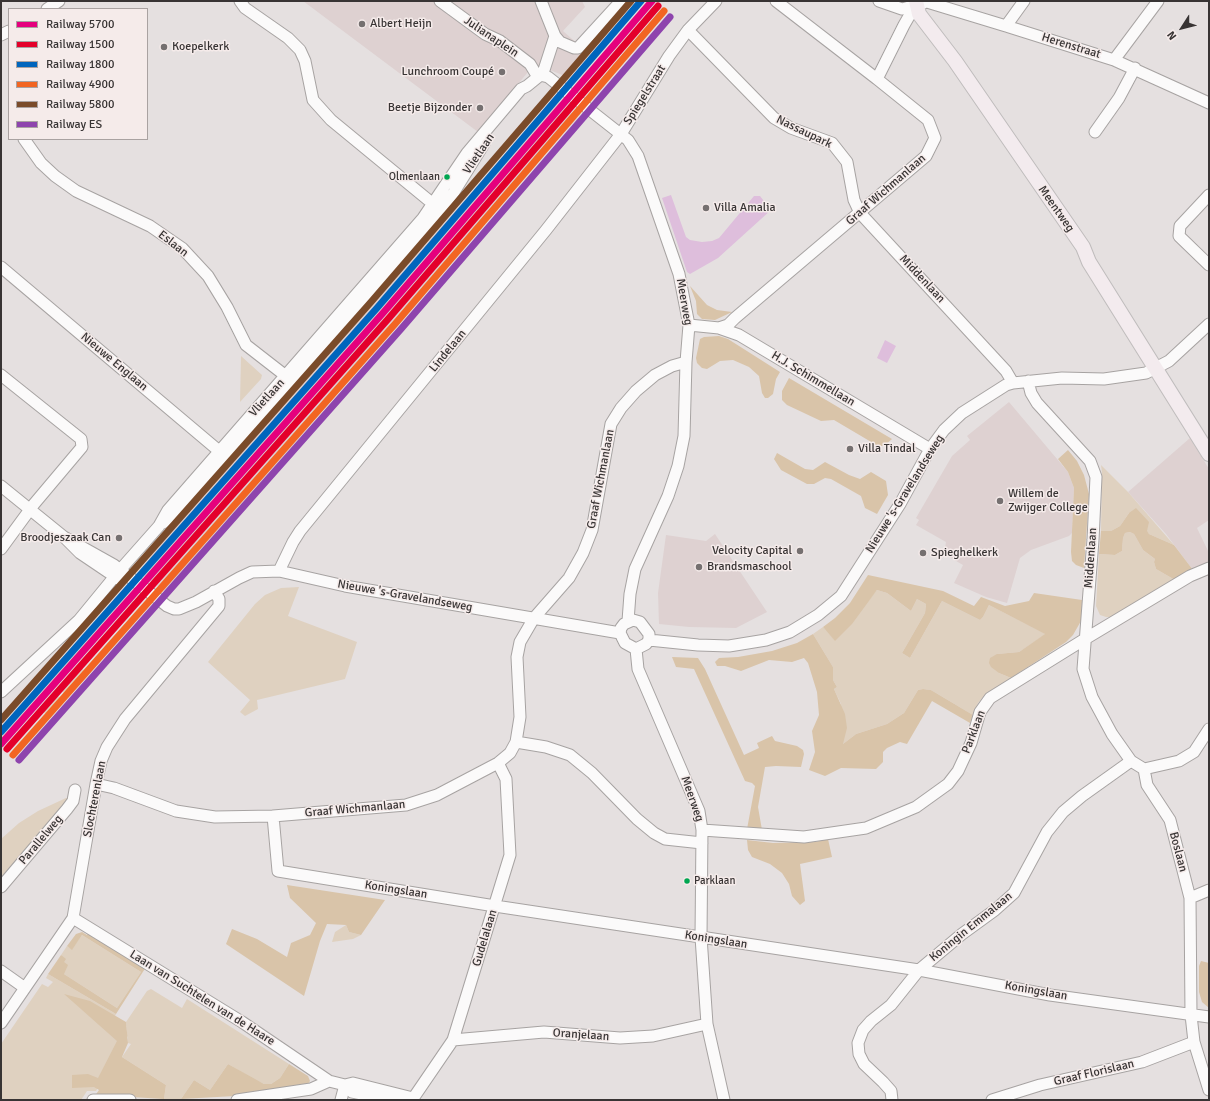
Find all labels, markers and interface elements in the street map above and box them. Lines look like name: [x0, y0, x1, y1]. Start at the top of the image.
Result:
legend: [8, 8, 148, 140]
north arrow: [1162, 8, 1202, 48]
street label: Julianaplein: [461, 13, 521, 61]
text: Railway 5700: [46, 17, 115, 32]
place label: Albert Heijn: [370, 17, 432, 31]
marker: Albert Heijn: [357, 19, 367, 29]
text: N: [1164, 28, 1179, 42]
street label: Herenstraat: [1040, 30, 1102, 62]
text: Railway 1500: [46, 37, 115, 52]
place label: Koepelkerk: [172, 40, 229, 54]
marker: Koepelkerk: [159, 42, 169, 52]
text: Railway 1800: [46, 57, 115, 72]
street label: Spiegelstraat: [621, 62, 669, 128]
place label: Lunchroom Coupé: [402, 65, 494, 79]
marker: Lunchroom Coupé: [497, 67, 507, 77]
text: Railway 4900: [46, 77, 115, 92]
text: Railway 5800: [46, 97, 115, 112]
place label: Beetje Bijzonder: [388, 101, 472, 115]
marker: Beetje Bijzonder: [475, 103, 485, 113]
street label: Nassaupark: [774, 112, 834, 152]
text: Railway ES: [46, 117, 102, 132]
street label: Vlietlaan: [460, 131, 498, 177]
street label: Graaf Wichmanlaan: [843, 151, 929, 229]
place label: Olmenlaan: [389, 170, 440, 184]
marker: Olmenlaan: [442, 172, 452, 182]
street label: Meentweg: [1035, 183, 1077, 235]
place label: Villa Amalia: [714, 201, 776, 215]
marker: Villa Amalia: [701, 203, 711, 213]
street label: Eslaan: [155, 228, 191, 260]
street label: Middenlaan: [896, 252, 948, 306]
street label: Meerweg: [673, 277, 695, 327]
street label: Lindelaan: [427, 327, 469, 375]
street label: Nieuwe Englaan: [78, 330, 150, 394]
street label: H.J. Schimmellaan: [769, 348, 857, 410]
street label: Vlietlaan: [246, 376, 288, 420]
street label: Graaf Wichmanlaan: [584, 428, 618, 530]
street label: Nieuwe 's-Gravelandseweg: [863, 432, 947, 556]
place label: Villa Tindal: [858, 442, 915, 456]
marker: Villa Tindal: [845, 444, 855, 454]
place label: Willem de Zwijger College: [1008, 487, 1088, 515]
marker: Willem de Zwijger College: [995, 496, 1005, 506]
street label: Middenlaan: [1082, 527, 1100, 589]
place label: Broodjeszaak Can: [20, 531, 111, 545]
marker: Broodjeszaak Can: [114, 533, 124, 543]
place label: Velocity Capital: [712, 544, 792, 558]
marker: Velocity Capital: [795, 546, 805, 556]
place label: Spieghelkerk: [931, 546, 998, 560]
marker: Spieghelkerk: [918, 548, 928, 558]
place label: Brandsmaschool: [707, 560, 792, 574]
marker: Brandsmaschool: [694, 562, 704, 572]
street label: Nieuwe 's-Gravelandseweg: [336, 577, 474, 615]
street label: Parklaan: [959, 708, 989, 756]
street label: Slochterenlaan: [81, 760, 109, 838]
street label: Meerweg: [678, 774, 706, 824]
street label: Graaf Wichmanlaan: [304, 797, 406, 821]
street label: Parallelweg: [16, 812, 66, 868]
street label: Boslaan: [1166, 830, 1190, 874]
place label: Parklaan: [694, 874, 735, 888]
marker: Parklaan: [682, 876, 692, 886]
street label: Koningslaan: [364, 878, 428, 902]
street label: Koningin Emmalaan: [927, 889, 1015, 965]
street label: Gudelalaan: [470, 908, 500, 968]
street label: Koningslaan: [684, 928, 748, 952]
street label: Laan van Suchtelen van de Haare: [127, 947, 277, 1049]
street label: Koningslaan: [1004, 978, 1068, 1004]
street label: Oranjelaan: [552, 1026, 610, 1044]
street label: Graaf Florislaan: [1052, 1057, 1136, 1089]

